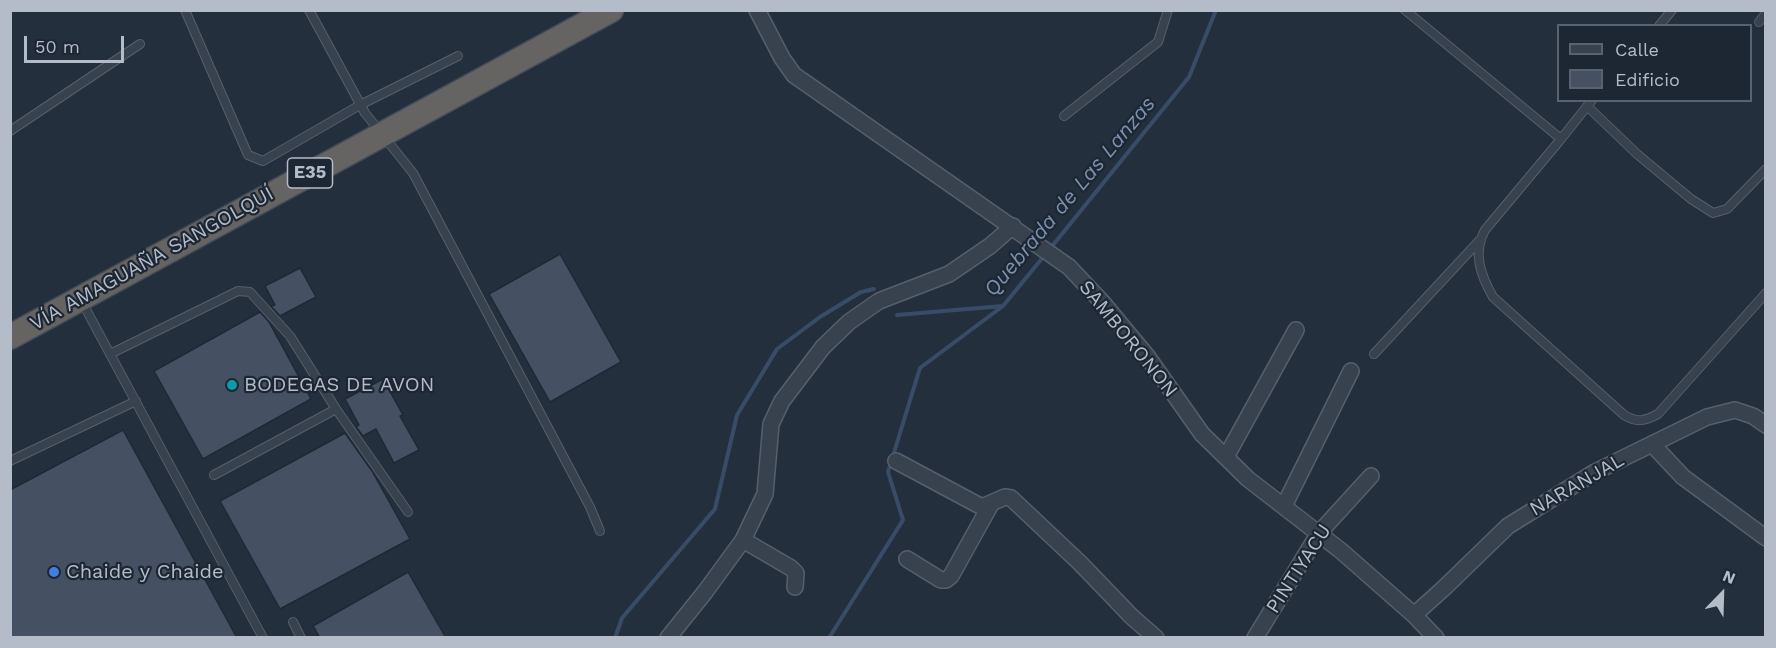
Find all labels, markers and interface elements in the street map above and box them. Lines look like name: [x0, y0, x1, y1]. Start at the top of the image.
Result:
scale bar: [27, 24, 128, 62]
legend: [1557, 24, 1752, 102]
text: 50 m: [35, 36, 80, 57]
text: Calle: [1615, 39, 1659, 60]
text: Edificio: [1615, 69, 1680, 90]
water label: Quebrada de Las Lanzas: [979, 92, 1161, 302]
road number: E35: [288, 158, 332, 188]
street label: VÍA AMAGUAÑA SANGOLQUÍ: [26, 182, 278, 336]
street label: SAMBORONON: [1074, 276, 1182, 402]
place label: BODEGAS DE AVON: [244, 373, 434, 397]
marker: BODEGAS DE AVON: [225, 378, 239, 392]
street label: NARANJAL: [1525, 448, 1629, 522]
street label: PINTIYACU: [1261, 520, 1337, 618]
place label: Chaide y Chaide: [66, 560, 224, 584]
north arrow: [1692, 564, 1752, 624]
marker: Chaide y Chaide: [47, 565, 61, 579]
text: N: [1720, 566, 1738, 588]

